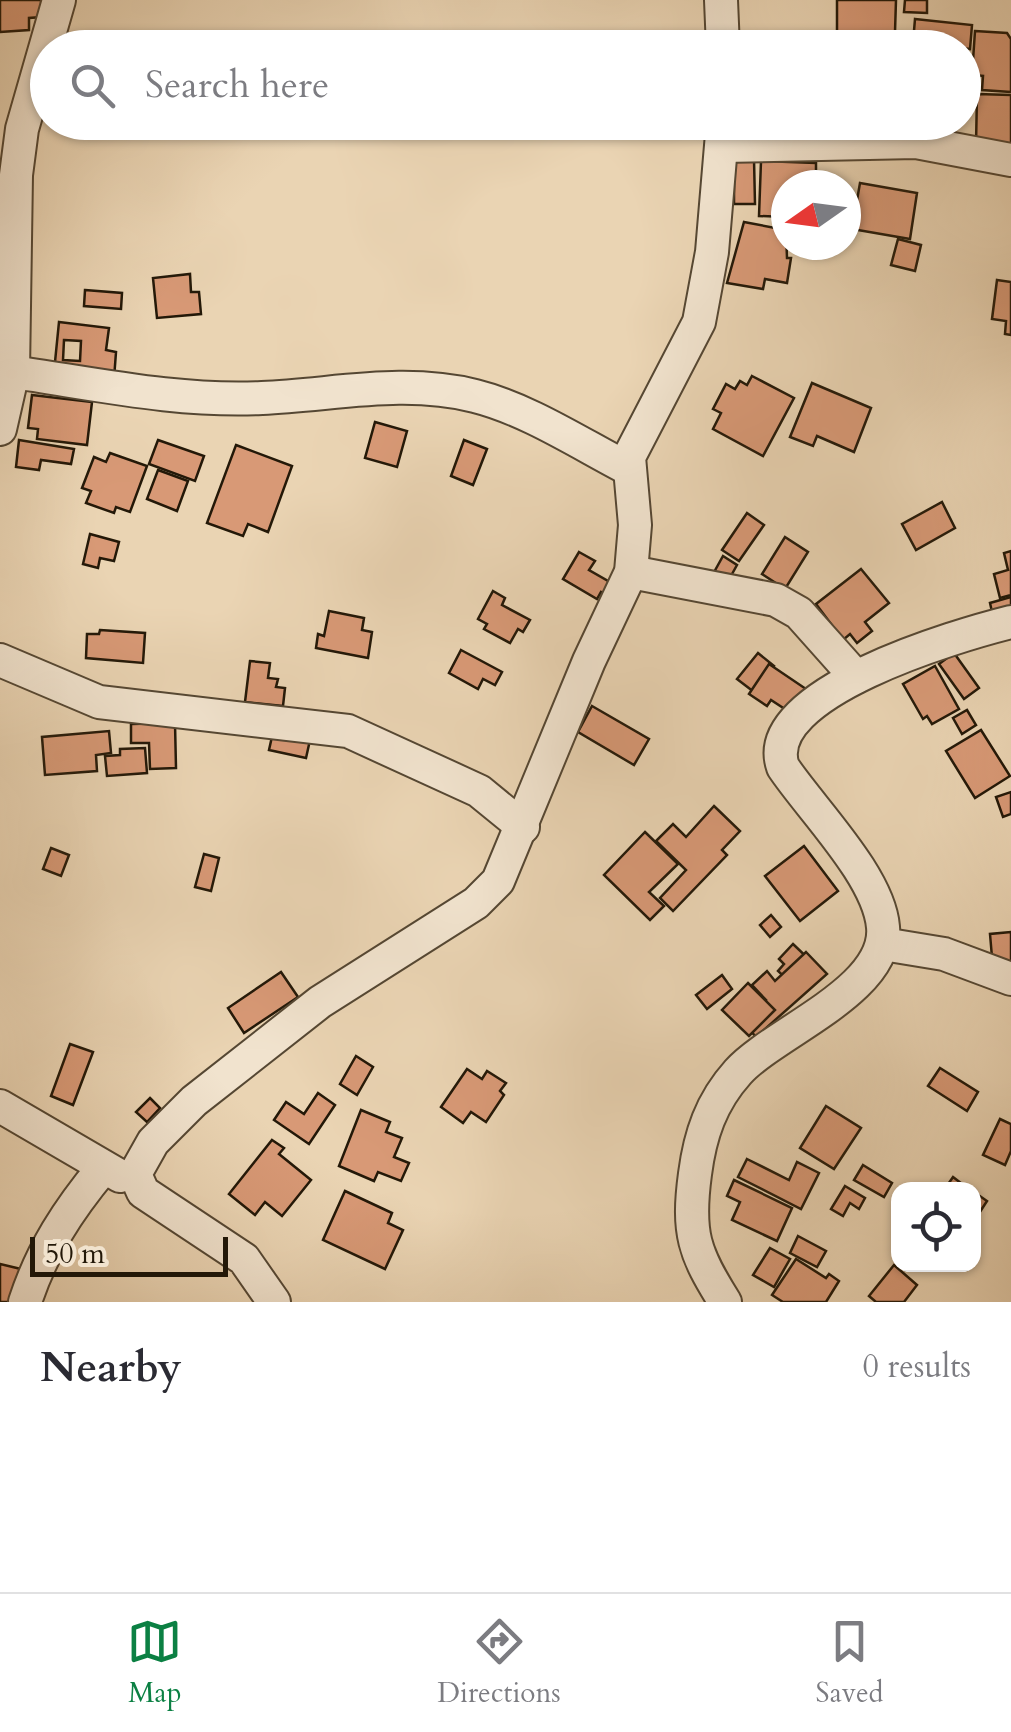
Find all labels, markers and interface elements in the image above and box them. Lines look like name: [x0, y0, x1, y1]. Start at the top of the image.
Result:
search box: [30, 30, 981, 140]
icon: search: [65, 58, 120, 113]
text: Search here: [145, 59, 329, 111]
north arrow: [771, 170, 861, 260]
map controls: [891, 1182, 981, 1272]
button: locate: [891, 1182, 981, 1272]
scale bar: [30, 1232, 228, 1276]
text: 50 m: [45, 1235, 105, 1273]
text: Nearby: [40, 1339, 182, 1396]
text: 0 results: [863, 1345, 971, 1389]
tab: Map: [127, 1614, 182, 1712]
tab: Directions: [437, 1614, 561, 1712]
tab: Saved: [816, 1614, 884, 1712]

